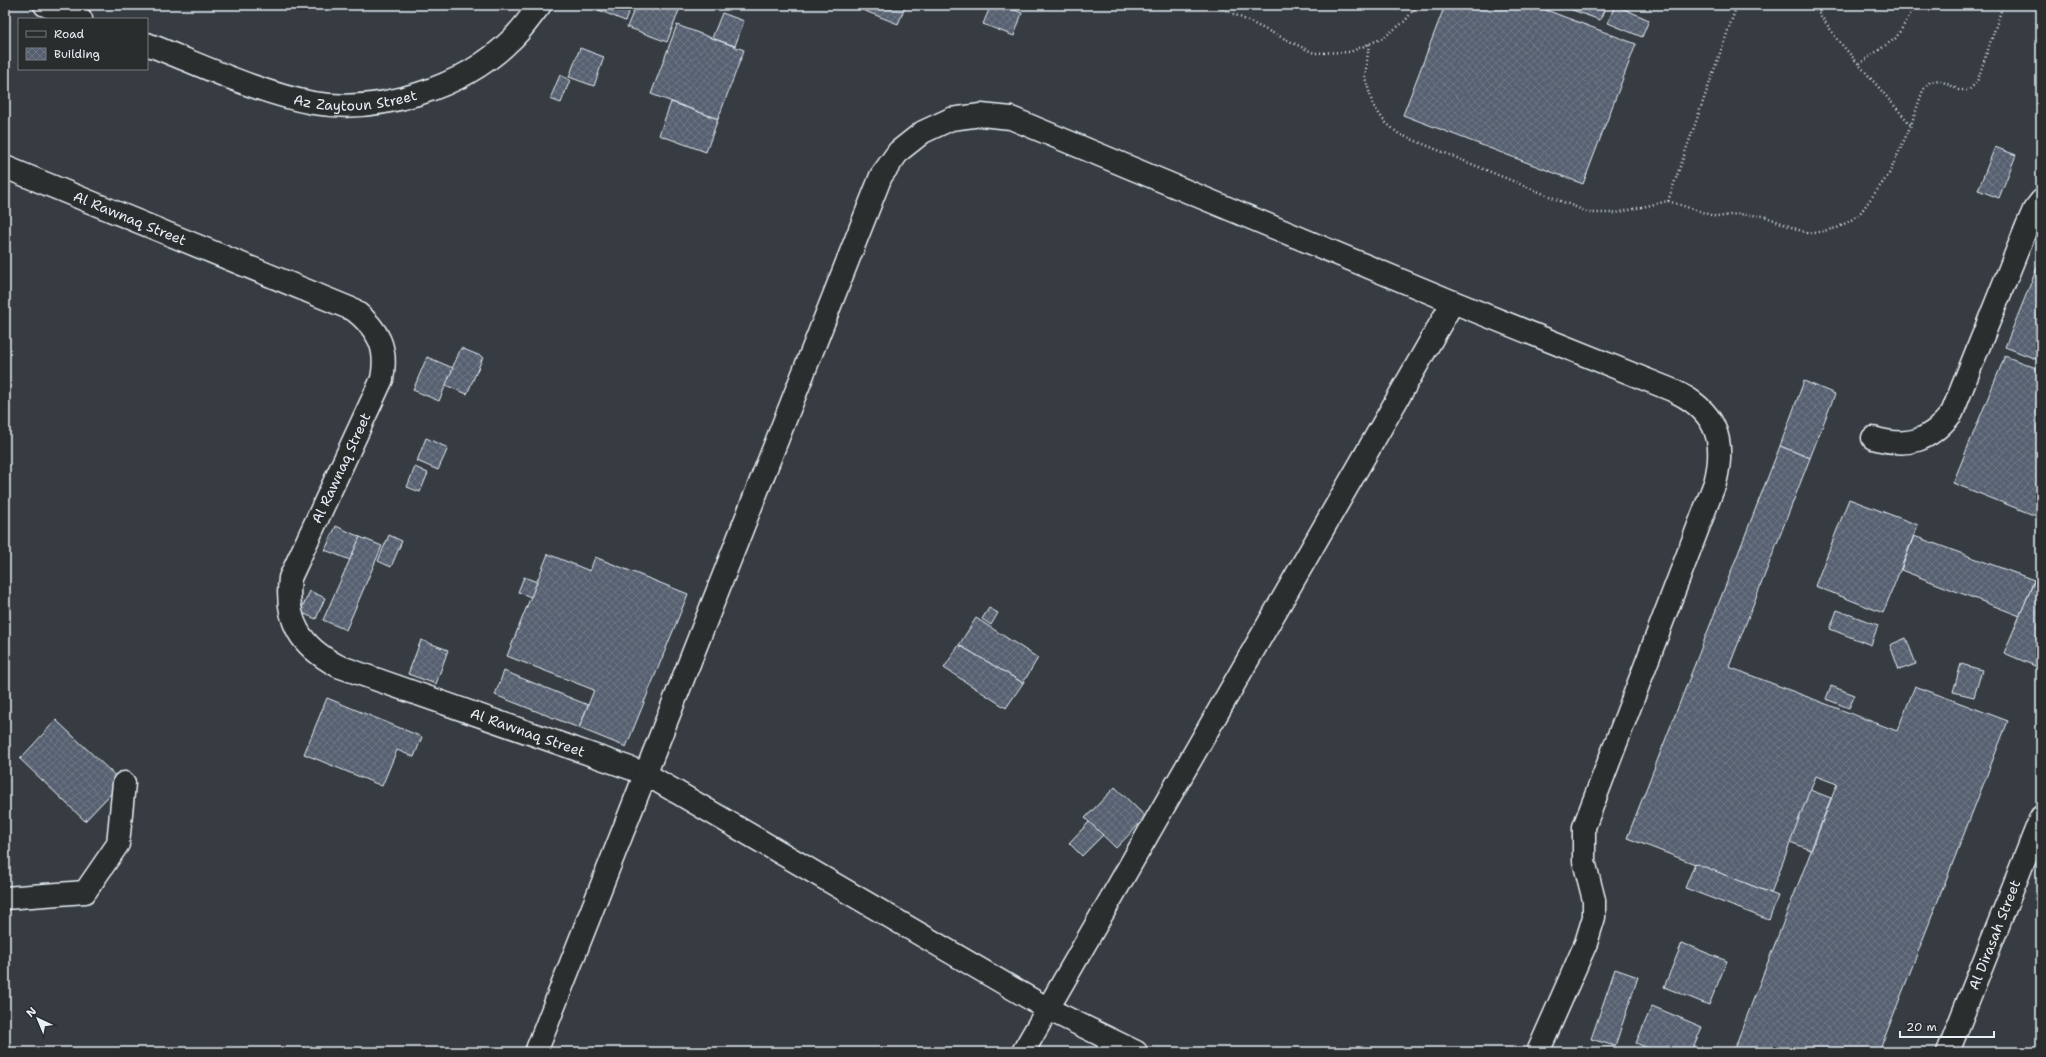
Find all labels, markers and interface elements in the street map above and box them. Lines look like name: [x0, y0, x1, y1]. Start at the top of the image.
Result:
legend: [18, 18, 148, 70]
text: Road: [54, 26, 85, 42]
text: Building: [54, 46, 100, 62]
street label: Az Zaytoun Street: [292, 86, 419, 115]
street label: Al Rawnaq Street: [71, 187, 189, 249]
street label: Al Rawnaq Street: [307, 410, 375, 526]
street label: Al Rawnaq Street: [468, 704, 587, 761]
street label: Al Dirasah Street: [1965, 877, 2024, 992]
north arrow: [18, 999, 58, 1039]
text: N: [23, 1004, 40, 1021]
scale bar: [1900, 1013, 1994, 1039]
text: 20 m: [1906, 1019, 1937, 1035]

